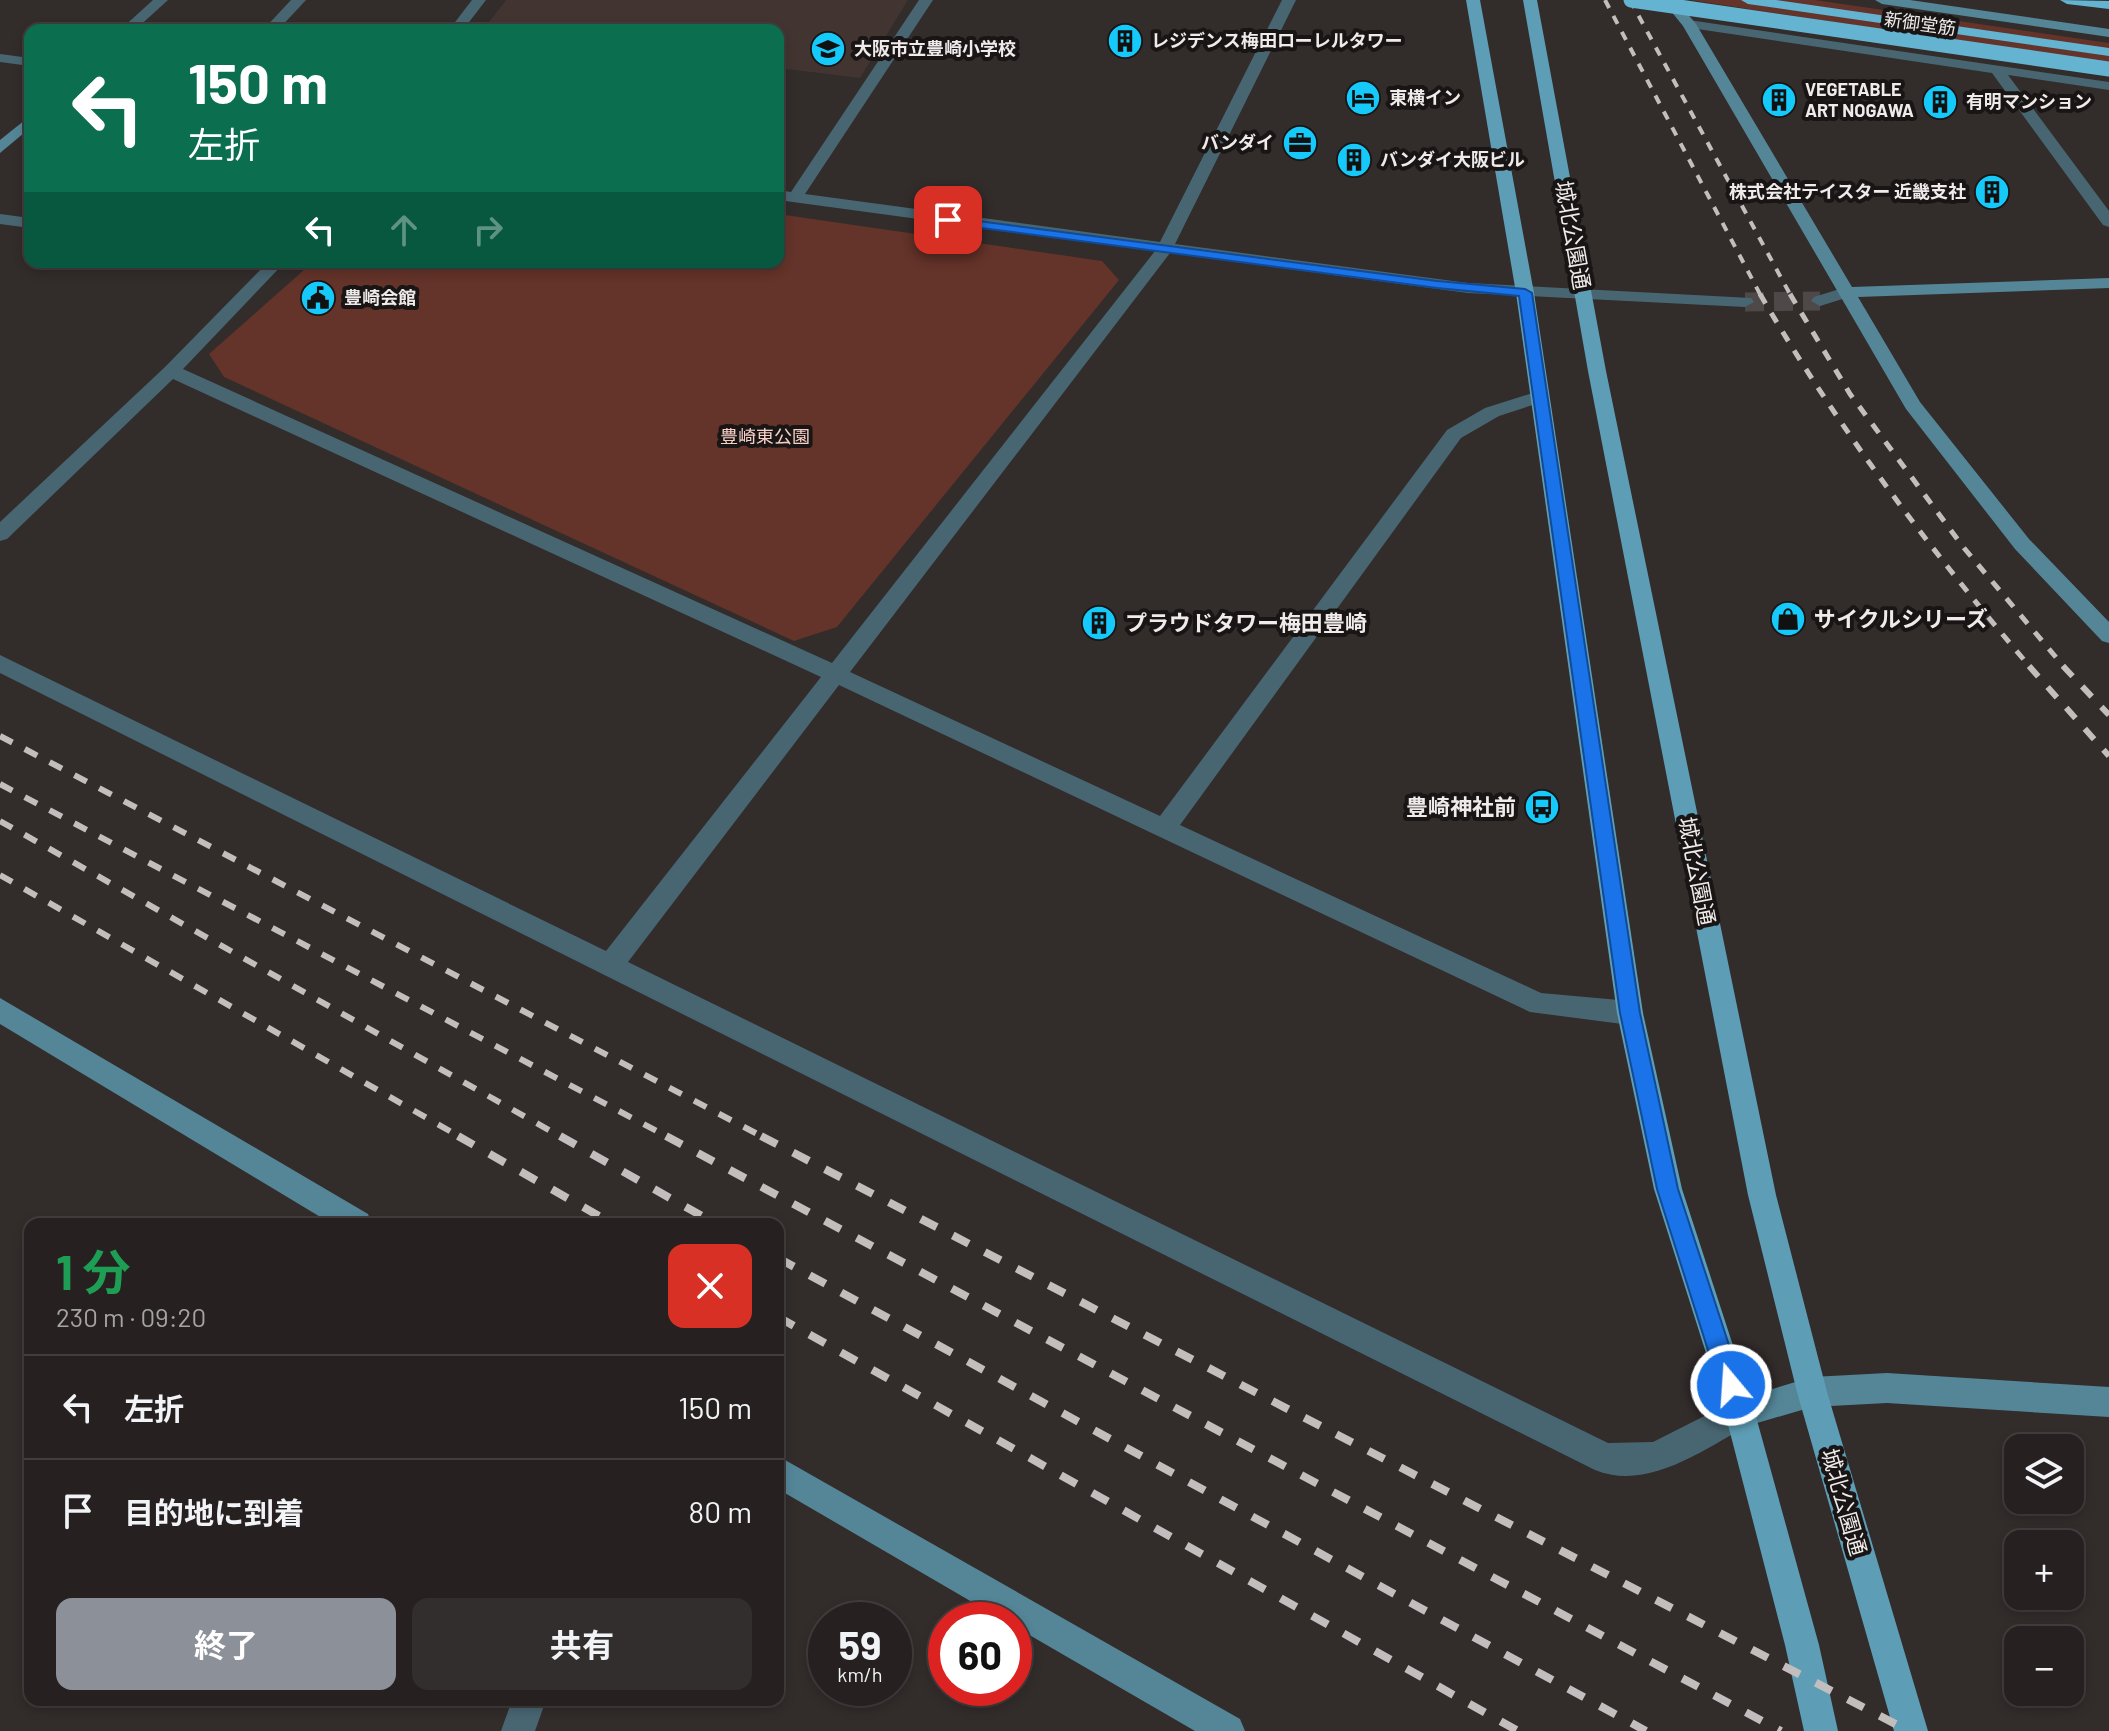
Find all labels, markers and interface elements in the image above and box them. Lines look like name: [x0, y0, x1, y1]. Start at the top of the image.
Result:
street label: 新御堂筋: [1883, 7, 1957, 39]
building icon: レジデンス梅田ローレルタワー: [1106, 22, 1144, 60]
place label: レジデンス梅田ローレルタワー: [1151, 29, 1403, 51]
school or university icon: 大阪市立豊崎小学校: [809, 30, 847, 68]
place label: 大阪市立豊崎小学校: [854, 37, 1016, 59]
text: 150 m: [188, 48, 328, 115]
icon: left: [56, 56, 160, 160]
place label: VEGETABLE ART NOGAWA: [1805, 78, 1914, 121]
hotel icon: 東横イン: [1344, 79, 1382, 117]
building icon: VEGETABLE ART NOGAWA: [1760, 81, 1798, 119]
building icon: 有明マンション: [1921, 83, 1959, 121]
place label: 東横イン: [1389, 86, 1461, 108]
place label: 有明マンション: [1966, 90, 2092, 112]
text: 左折: [188, 122, 260, 165]
office icon: バンダイ: [1281, 124, 1319, 162]
place label: バンダイ: [1201, 131, 1274, 153]
building icon: バンダイ大阪ビル: [1335, 141, 1373, 179]
place label: バンダイ大阪ビル: [1380, 148, 1525, 170]
building icon: 株式会社テイスター 近畿支社: [1973, 173, 2011, 211]
street label: 城北公園通: [1552, 178, 1596, 291]
place label: 株式会社テイスター 近畿支社: [1729, 180, 1966, 202]
pin: [914, 186, 982, 254]
icon: arrive: [926, 198, 970, 242]
icon: left: [298, 208, 342, 252]
icon: ahead: [382, 208, 426, 252]
icon: right: [466, 208, 510, 252]
public building icon: 豊崎会館: [299, 279, 337, 317]
place label: 豊崎会館: [344, 286, 416, 308]
park label: 豊崎東公園: [720, 425, 810, 447]
shop icon: サイクルシリーズ: [1769, 600, 1807, 638]
building icon: プラウドタワー梅田豊崎: [1080, 604, 1118, 642]
place label: サイクルシリーズ: [1814, 605, 1988, 631]
place label: プラウドタワー梅田豊崎: [1125, 609, 1367, 635]
bus stop icon: 豊崎神社前: [1523, 788, 1561, 826]
place label: 豊崎神社前: [1406, 793, 1516, 819]
street label: 城北公園通: [1675, 814, 1721, 927]
text: 1 分: [56, 1242, 131, 1300]
button: close: [668, 1244, 752, 1328]
text: 230 m · 09:20: [56, 1301, 206, 1332]
position arrow: [1689, 1343, 1773, 1427]
icon: left: [56, 1385, 100, 1429]
text: 150 m: [678, 1389, 752, 1425]
text: 左折: [124, 1390, 184, 1426]
map controls: [2004, 1434, 2084, 1706]
button: layers: [2004, 1434, 2084, 1514]
street label: 城北公園通: [1817, 1445, 1873, 1558]
icon: arrive: [56, 1489, 100, 1533]
text: 80 m: [689, 1493, 752, 1529]
text: 目的地に到着: [124, 1494, 304, 1530]
button: +: [2004, 1530, 2084, 1610]
button: 終了: [56, 1598, 396, 1690]
button: 共有: [412, 1598, 752, 1690]
speed limit sign: 60: [928, 1602, 1032, 1706]
text: 59: [839, 1620, 881, 1668]
button: −: [2004, 1626, 2084, 1706]
text: km/h: [837, 1662, 883, 1686]

